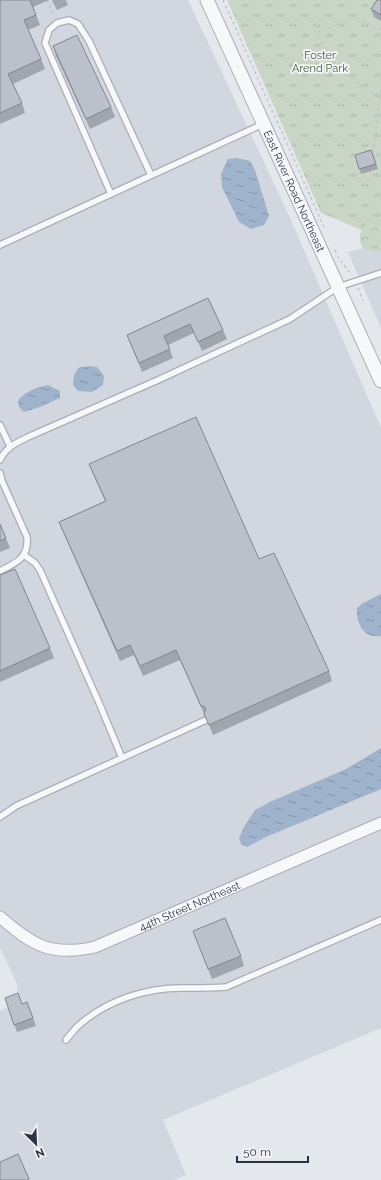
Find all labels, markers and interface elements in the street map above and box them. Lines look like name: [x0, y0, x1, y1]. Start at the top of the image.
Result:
park label: Foster Arend Park: [292, 49, 348, 75]
street label: East River Road Northeast: [261, 128, 328, 254]
street label: 44th Street Northeast: [137, 878, 242, 934]
north arrow: [16, 1124, 56, 1164]
scale bar: [237, 1138, 308, 1164]
text: N: [33, 1145, 46, 1160]
text: 50 m: [243, 1145, 271, 1159]

